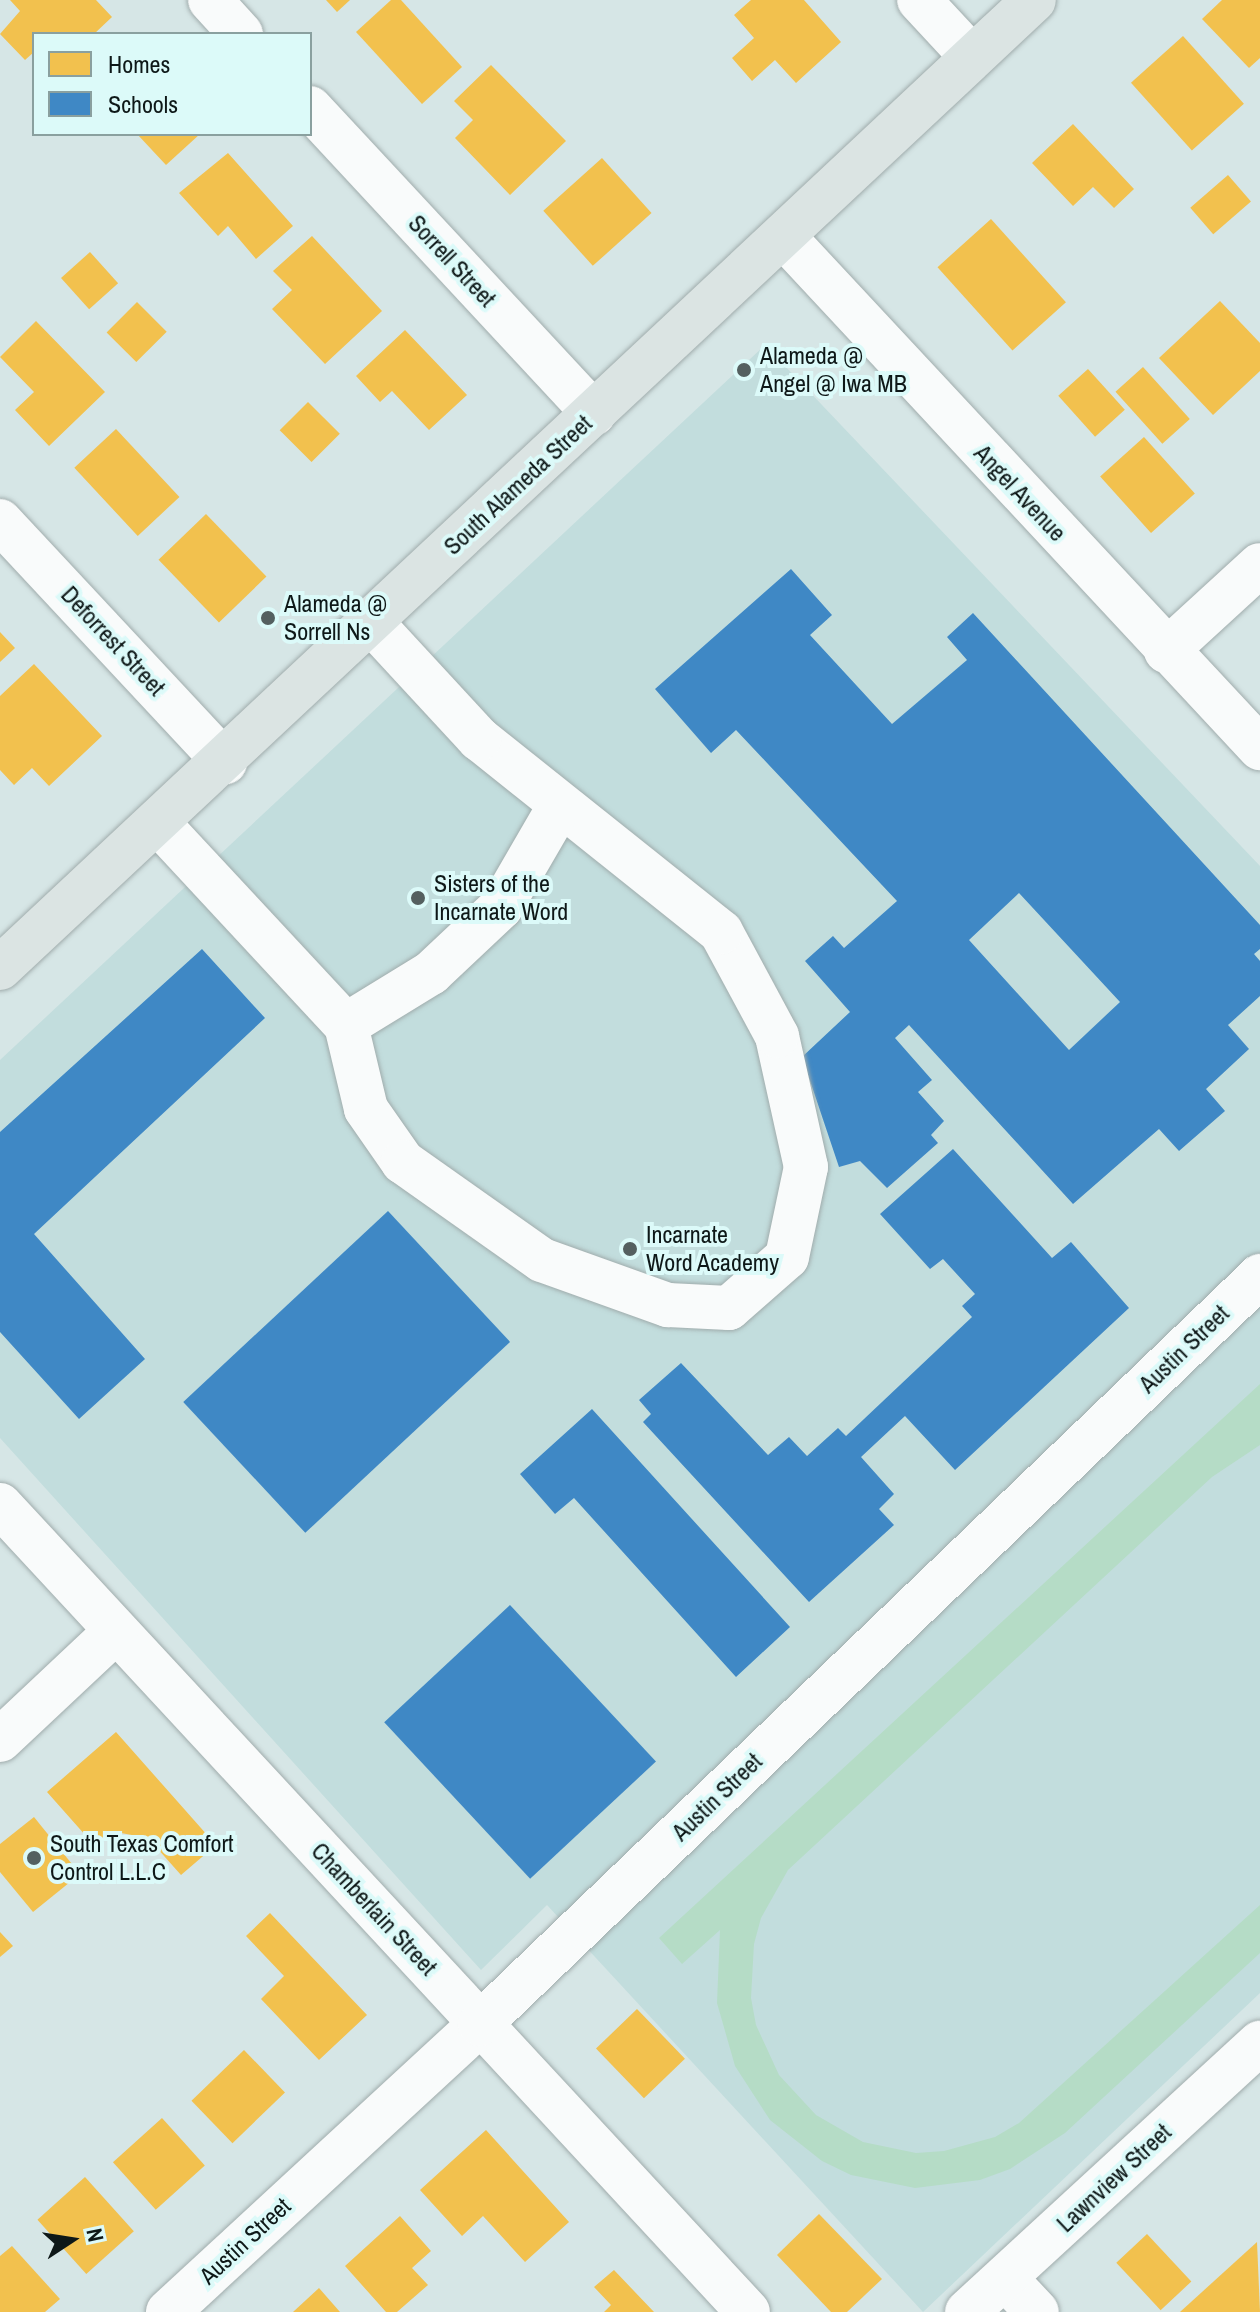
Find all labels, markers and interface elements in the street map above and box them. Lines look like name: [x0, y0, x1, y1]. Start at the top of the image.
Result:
legend: [32, 32, 312, 136]
text: Homes: [108, 48, 170, 80]
text: Schools: [108, 88, 178, 120]
street label: Sorrell Street: [402, 209, 502, 313]
place label: Alameda @ Angel @ Iwa MB: [760, 342, 907, 398]
marker: Alameda @ Angel @ Iwa MB: [735, 361, 753, 379]
street label: South Alameda Street: [438, 409, 598, 561]
street label: Angel Avenue: [968, 438, 1072, 548]
street label: Deforrest Street: [55, 580, 171, 702]
place label: Alameda @ Sorrell Ns: [284, 590, 387, 646]
marker: Alameda @ Sorrell Ns: [259, 609, 277, 627]
place label: Sisters of the Incarnate Word: [434, 870, 568, 926]
marker: Sisters of the Incarnate Word: [409, 889, 427, 907]
place label: Incarnate Word Academy: [646, 1221, 780, 1277]
marker: Incarnate Word Academy: [621, 1240, 639, 1258]
street label: Austin Street: [1133, 1299, 1235, 1399]
street label: Austin Street: [666, 1747, 768, 1847]
place label: South Texas Comfort Control L.L.C: [50, 1830, 234, 1886]
street label: Chamberlain Street: [305, 1837, 443, 1981]
marker: South Texas Comfort Control L.L.C: [25, 1849, 43, 1867]
street label: Lawnview Street: [1051, 2118, 1177, 2238]
street label: Austin Street: [194, 2192, 296, 2290]
north arrow: [32, 2200, 112, 2280]
text: N: [79, 2226, 112, 2245]

